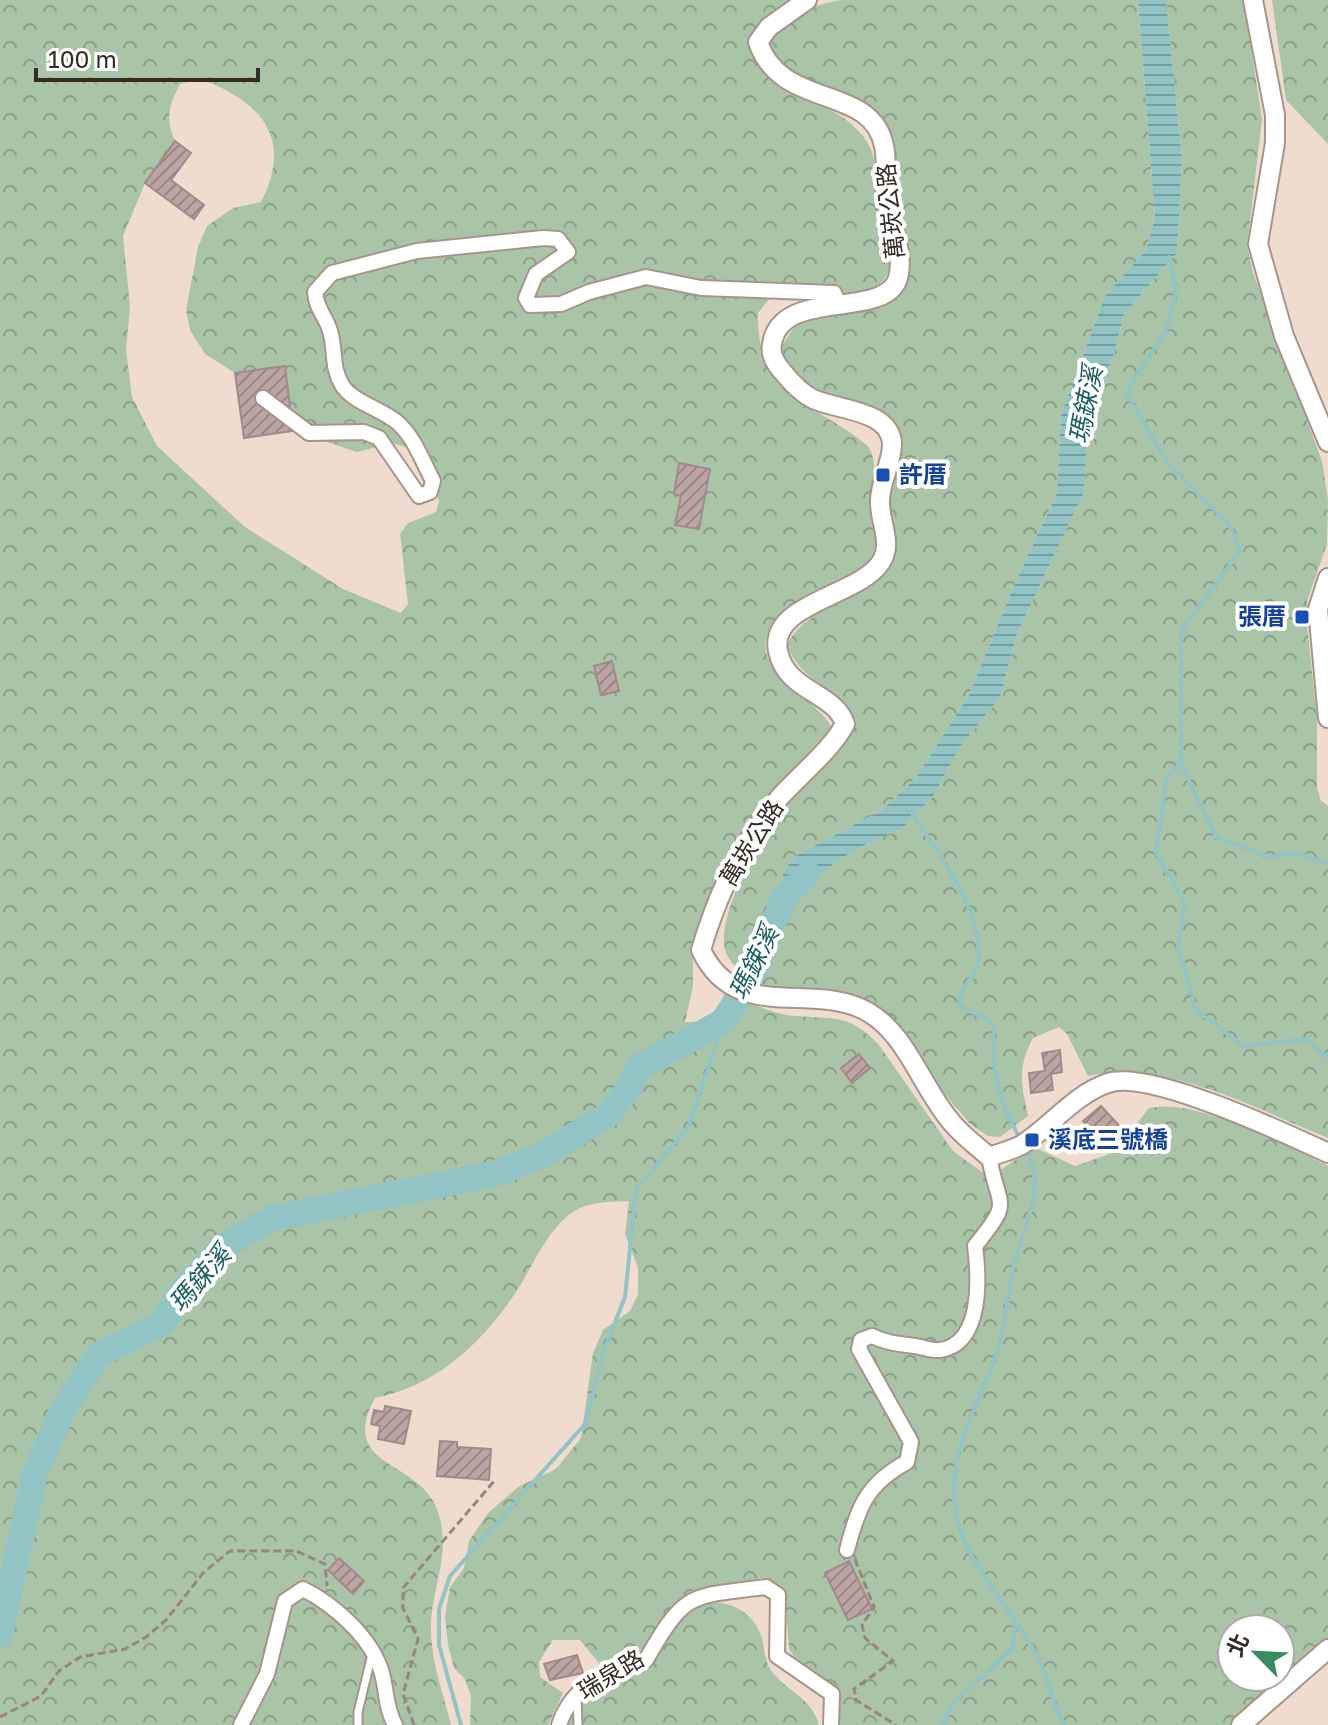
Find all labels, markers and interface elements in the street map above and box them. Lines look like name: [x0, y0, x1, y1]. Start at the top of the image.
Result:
scale bar: [36, 32, 258, 82]
text: 100 m: [48, 44, 117, 73]
street label: 萬崁公路: [870, 162, 909, 260]
water label: 瑪鋉溪: [1063, 360, 1109, 446]
place label: 許厝: [899, 459, 947, 488]
marker: 許厝: [874, 466, 892, 484]
place label: 張厝: [1238, 601, 1286, 630]
marker: 張厝: [1293, 608, 1311, 626]
street label: 萬崁公路: [713, 794, 788, 891]
water label: 瑪鋉溪: [723, 917, 786, 1005]
place label: 溪底三號橋: [1048, 1124, 1168, 1153]
marker: 溪底三號橋: [1023, 1131, 1041, 1149]
water label: 瑪鋉溪: [162, 1236, 240, 1318]
north arrow: [1216, 1613, 1296, 1693]
text: 北: [1220, 1629, 1254, 1660]
street label: 瑞泉路: [572, 1643, 649, 1705]

